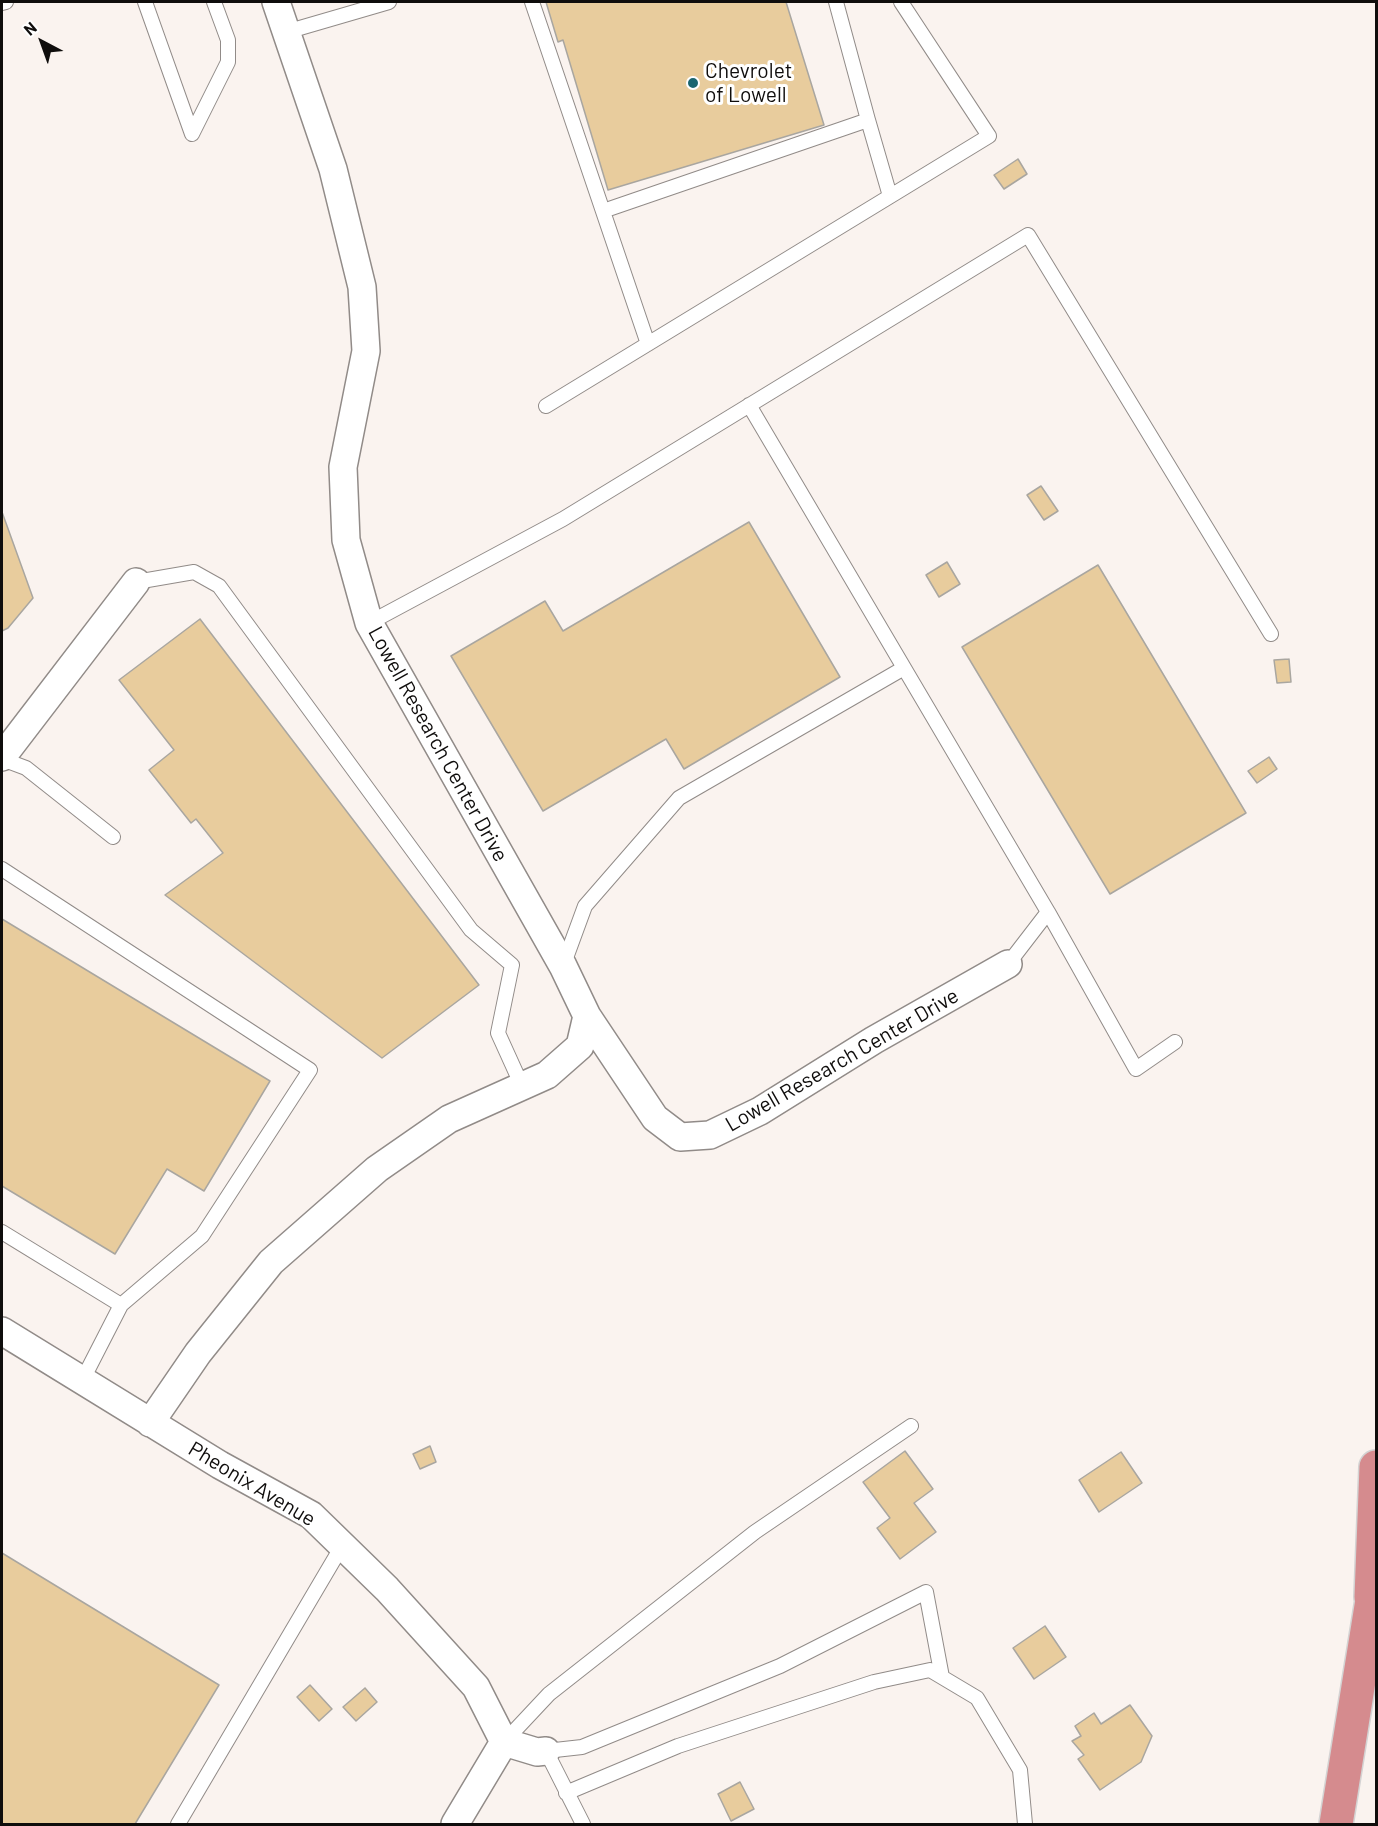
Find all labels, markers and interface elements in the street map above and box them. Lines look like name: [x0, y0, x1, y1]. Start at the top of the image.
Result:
north arrow: [12, 12, 72, 72]
text: N: [20, 17, 40, 39]
place label: Chevrolet of Lowell: [705, 58, 792, 108]
marker: Chevrolet of Lowell: [686, 76, 700, 90]
street label: Lowell Research Center Drive: [363, 622, 513, 866]
street label: Lowell Research Center Drive: [721, 983, 963, 1137]
street label: Pheonix Avenue: [184, 1436, 320, 1532]

